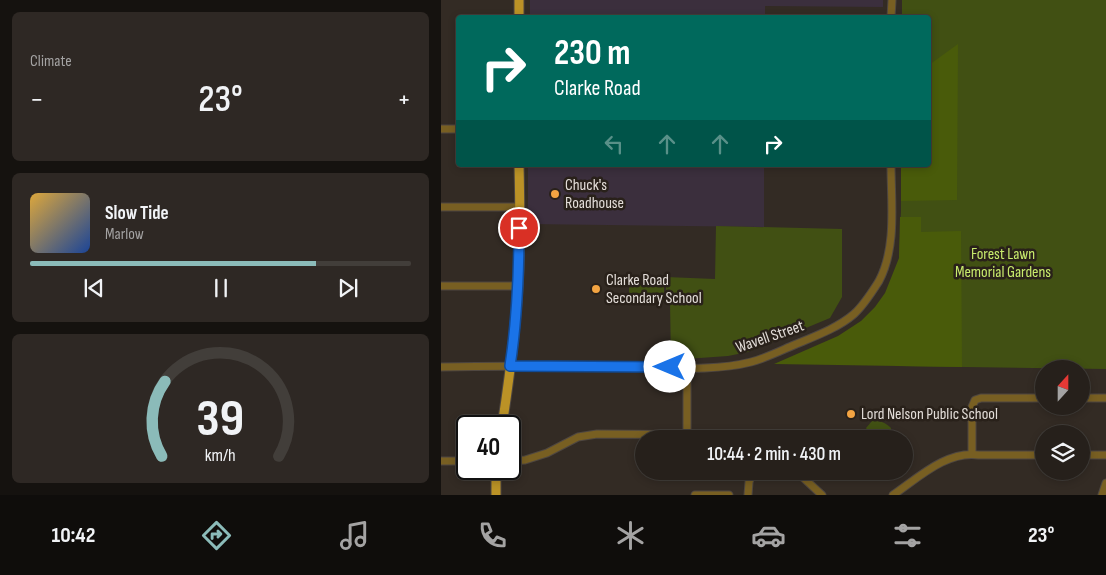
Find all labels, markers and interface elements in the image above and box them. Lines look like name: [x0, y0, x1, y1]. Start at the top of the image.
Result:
text: 230 m: [554, 32, 630, 75]
icon: right: [471, 35, 536, 100]
text: Climate: [30, 52, 72, 71]
text: Clarke Road: [554, 75, 641, 102]
text: 23°: [198, 77, 243, 122]
text: −: [30, 83, 44, 116]
text: +: [397, 83, 411, 116]
icon: left: [600, 130, 628, 158]
icon: ahead: [653, 130, 681, 158]
icon: ahead: [706, 130, 734, 158]
icon: right: [759, 130, 787, 158]
place label: Chuck's Roadhouse: [565, 176, 624, 213]
marker: Chuck's Roadhouse: [549, 188, 561, 200]
text: Slow Tide: [105, 202, 169, 225]
pin: [498, 207, 540, 249]
icon: arrive: [505, 214, 533, 242]
text: Marlow: [105, 225, 144, 244]
park label: Forest Lawn Memorial Gardens: [955, 245, 1051, 282]
place label: Clarke Road Secondary School: [606, 271, 702, 308]
icon: previous: [80, 274, 108, 302]
icon: pause: [207, 274, 235, 302]
icon: next: [334, 274, 362, 302]
marker: Clarke Road Secondary School: [590, 283, 602, 295]
street label: Wavell Street: [733, 316, 807, 358]
position arrow: [643, 340, 695, 392]
north arrow: [1035, 360, 1090, 415]
map controls: [1035, 360, 1090, 480]
text: 39: [197, 388, 244, 451]
place label: Lord Nelson Public School: [861, 405, 998, 424]
marker: Lord Nelson Public School: [845, 408, 857, 420]
speed limit sign: 40: [456, 415, 521, 480]
button: layers: [1035, 425, 1090, 480]
text: 10:44 · 2 min · 430 m: [707, 443, 841, 466]
text: km/h: [205, 445, 236, 466]
icon: directions: [199, 518, 234, 553]
icon: music: [337, 518, 372, 553]
icon: phone: [475, 518, 510, 553]
icon: climate: [613, 518, 648, 553]
icon: car: [751, 518, 786, 553]
icon: filters: [890, 518, 925, 553]
text: 10:42: [52, 522, 95, 549]
text: 23°: [1028, 522, 1054, 549]

